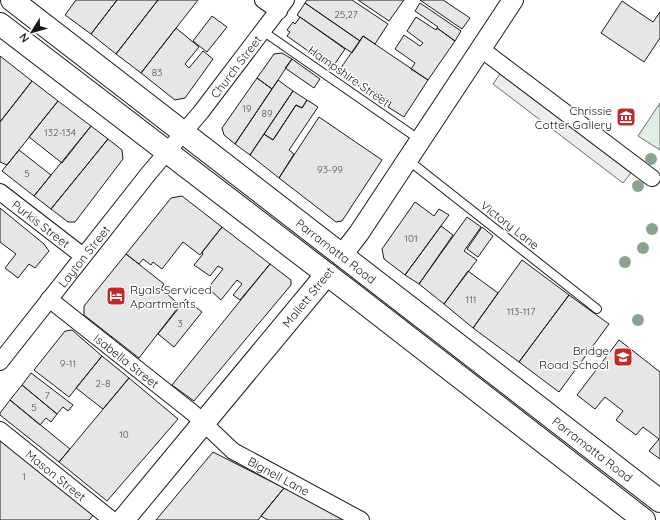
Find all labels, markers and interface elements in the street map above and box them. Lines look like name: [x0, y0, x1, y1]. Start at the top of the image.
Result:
house number: 25,27: [334, 8, 358, 21]
north arrow: [12, 12, 52, 52]
text: N: [16, 31, 32, 45]
street label: Church Street: [207, 32, 264, 101]
street label: Hampshire Street: [305, 42, 393, 110]
house number: 83: [152, 66, 162, 79]
house number: 19: [242, 102, 252, 115]
place label: Chrissie Cotter Gallery: [535, 103, 612, 132]
museum icon: Chrissie Cotter Gallery: [615, 106, 637, 128]
house number: 89: [262, 107, 273, 120]
house number: 132-134: [44, 126, 76, 139]
house number: 93-99: [317, 163, 343, 176]
house number: 5: [24, 167, 30, 180]
street label: Purkis Street: [9, 197, 73, 251]
street label: Victory Lane: [478, 198, 542, 253]
street label: Parramatta Road: [293, 215, 380, 287]
street label: Layton Street: [55, 222, 113, 290]
house number: 101: [404, 232, 418, 245]
street label: Mallett Street: [279, 264, 337, 330]
place label: Ryals Serviced Apartments: [130, 282, 212, 311]
hotel icon: Ryals Serviced Apartments: [105, 285, 127, 307]
house number: 111: [465, 293, 477, 306]
house number: 113-117: [507, 305, 535, 318]
house number: 3: [177, 317, 183, 330]
street label: Isabella Street: [91, 330, 162, 391]
place label: Bridge Road School: [539, 343, 609, 372]
school or university icon: Bridge Road School: [612, 346, 634, 368]
house number: 9-11: [60, 357, 76, 370]
house number: 2-8: [96, 377, 110, 390]
house number: 7: [44, 389, 50, 402]
house number: 5: [31, 401, 37, 414]
street label: Parramatta Road: [550, 413, 636, 485]
house number: 10: [119, 428, 129, 441]
street label: Mason Street: [23, 446, 89, 504]
street label: Bignell Lane: [246, 453, 313, 499]
house number: 1: [22, 470, 26, 483]

